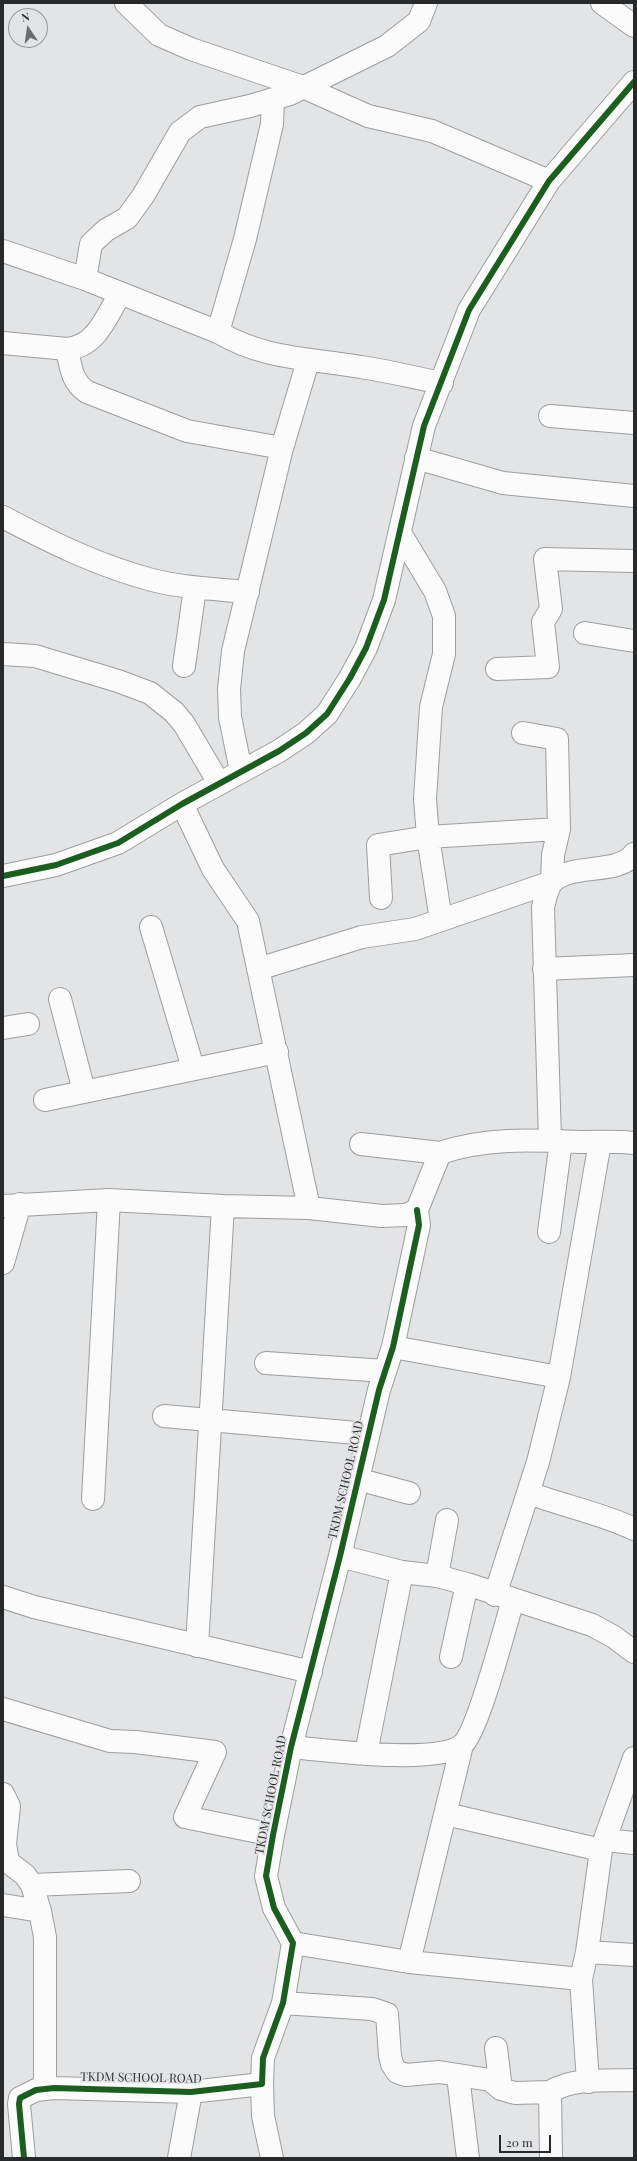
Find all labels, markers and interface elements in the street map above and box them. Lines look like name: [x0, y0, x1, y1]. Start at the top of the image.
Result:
north arrow: [8, 8, 48, 48]
text: N: [20, 9, 31, 25]
street label: TKDM SCHOOL ROAD: [325, 1419, 367, 1541]
street label: TKDM SCHOOL ROAD: [252, 1734, 290, 1856]
street label: TKDM SCHOOL ROAD: [80, 2070, 202, 2086]
scale bar: [501, 2127, 553, 2153]
text: 20 m: [506, 2134, 533, 2150]

